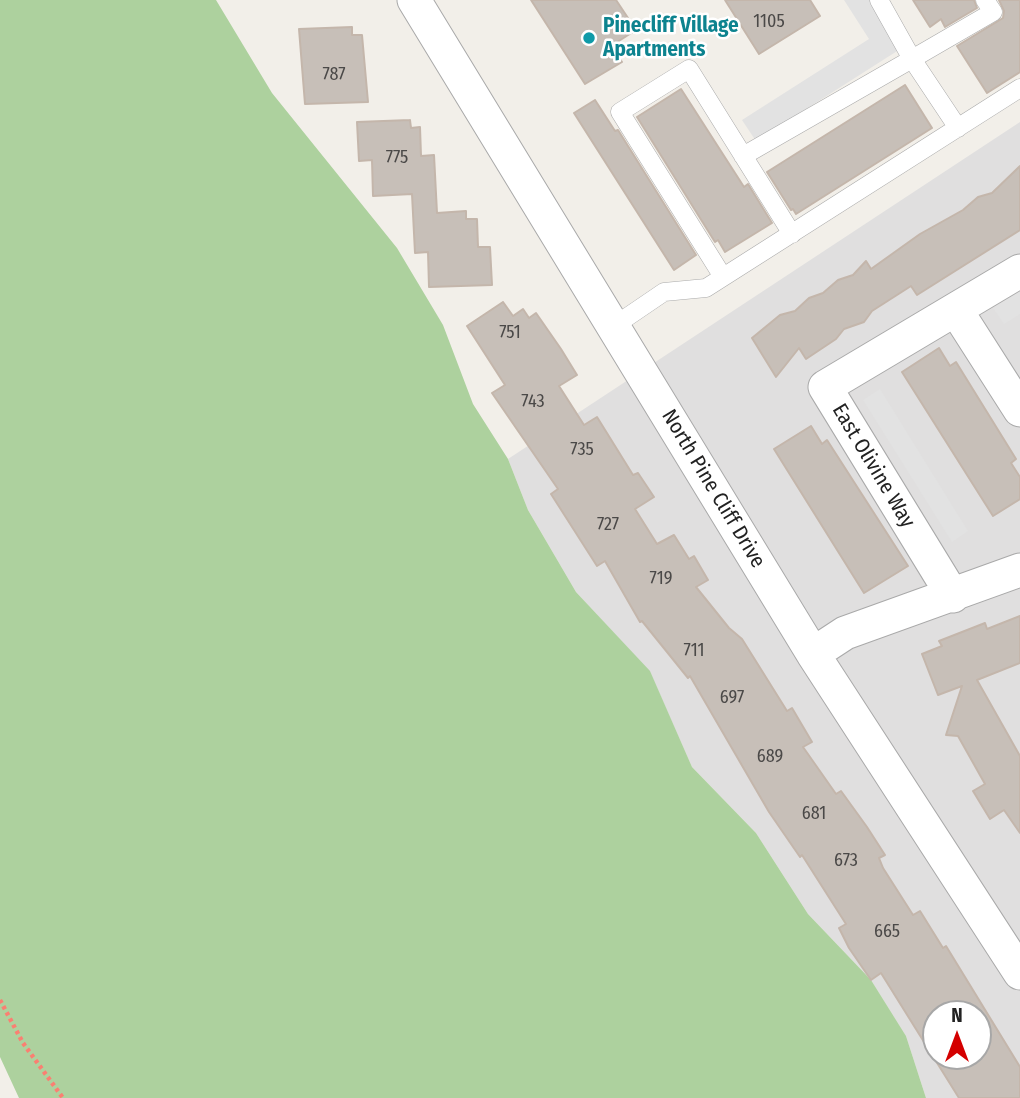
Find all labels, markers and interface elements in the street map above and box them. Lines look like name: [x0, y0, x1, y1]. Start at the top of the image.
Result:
house number: 1105: [753, 11, 785, 33]
place label: Pinecliff Village Apartments: [603, 13, 739, 63]
marker: Pinecliff Village Apartments: [581, 30, 597, 46]
house number: 787: [322, 64, 346, 86]
house number: 775: [386, 147, 408, 169]
house number: 751: [499, 322, 521, 344]
house number: 743: [521, 391, 545, 413]
street label: East Olivine Way: [826, 400, 920, 532]
street label: North Pine Cliff Drive: [656, 405, 770, 573]
house number: 735: [570, 439, 594, 461]
house number: 727: [597, 514, 619, 536]
house number: 719: [650, 568, 672, 590]
house number: 711: [684, 640, 704, 662]
house number: 697: [720, 687, 744, 709]
house number: 689: [757, 746, 783, 768]
house number: 681: [802, 803, 826, 825]
house number: 673: [834, 850, 858, 872]
house number: 665: [874, 921, 900, 943]
north arrow: [922, 1000, 992, 1070]
text: N: [951, 1004, 963, 1027]

